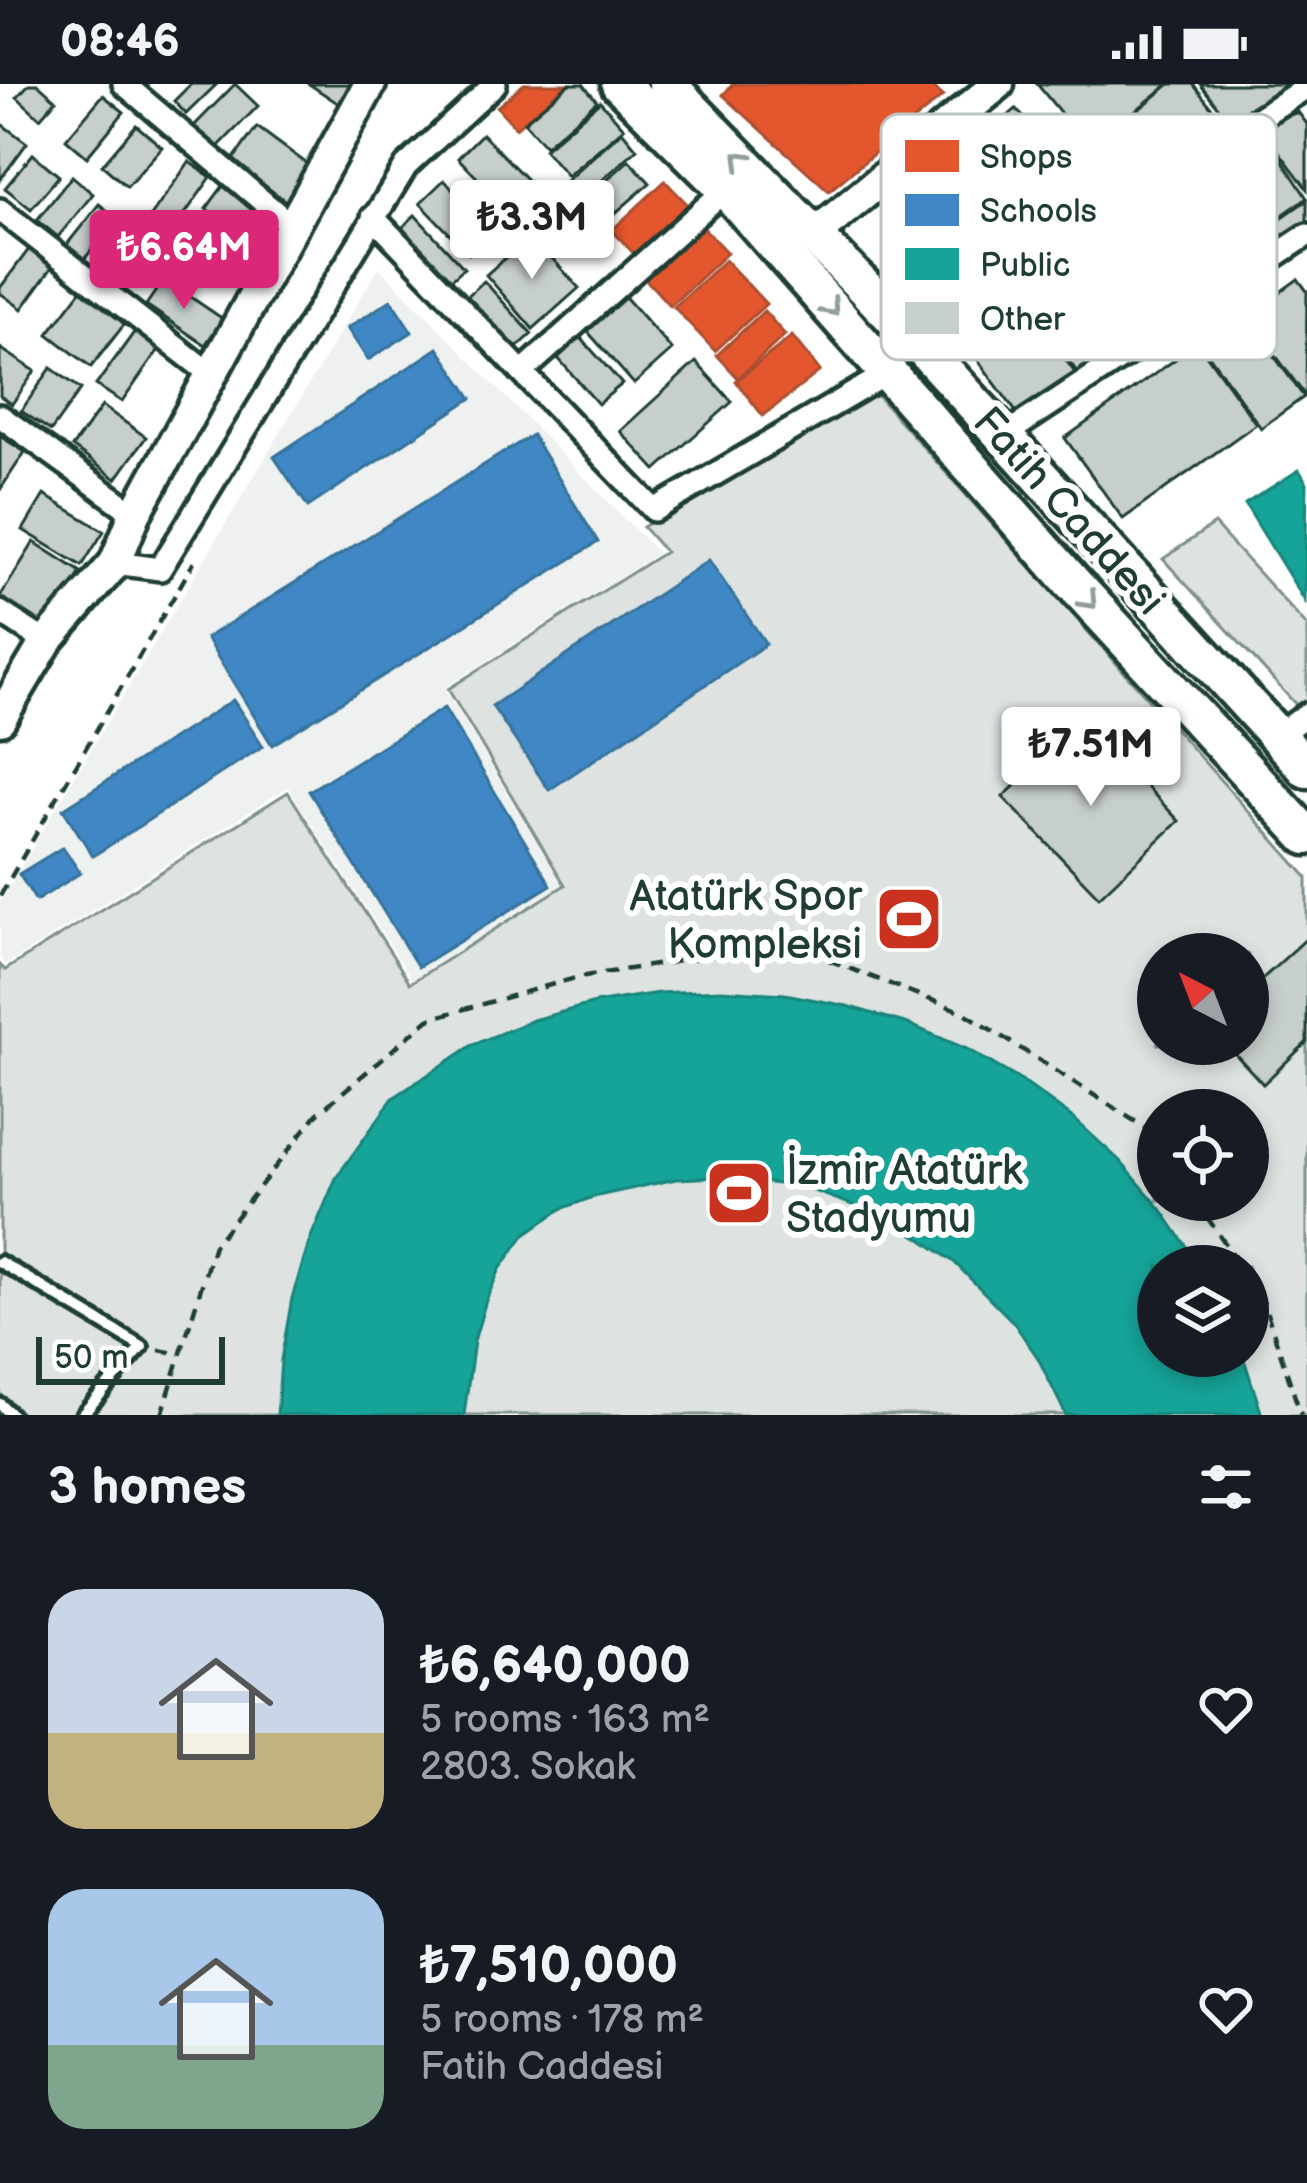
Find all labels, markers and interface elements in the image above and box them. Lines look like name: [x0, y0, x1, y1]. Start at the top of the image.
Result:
text: 08:46: [60, 15, 180, 70]
legend: [881, 114, 1277, 360]
text: Shops: [980, 138, 1072, 178]
one-way arrow: [733, 151, 755, 173]
pin: ₺3.3M: [448, 180, 616, 282]
text: Schools: [980, 192, 1097, 232]
text: ₺3.3M: [477, 195, 587, 242]
pin: ₺6.64M: [86, 210, 282, 312]
text: ₺6.64M: [117, 225, 251, 272]
text: Public: [980, 246, 1070, 286]
one-way arrow: [817, 295, 838, 316]
text: Other: [980, 300, 1066, 340]
street label: Fatih Caddesi: [961, 397, 1175, 626]
one-way arrow: [1075, 587, 1097, 608]
pin: ₺7.51M: [993, 707, 1189, 809]
text: ₺7.51M: [1029, 722, 1153, 769]
place label: Atatürk Spor Kompleksi: [630, 872, 863, 971]
sports icon: Atatürk Spor Kompleksi: [874, 884, 944, 954]
north arrow: [1137, 933, 1269, 1065]
map controls: [1137, 933, 1269, 1377]
button: locate: [1137, 1089, 1269, 1221]
place label: İzmir Atatürk Stadyumu: [786, 1145, 1023, 1245]
sports icon: İzmir Atatürk Stadyumu: [704, 1158, 774, 1228]
button: layers: [1137, 1245, 1269, 1377]
scale bar: [36, 1331, 225, 1384]
text: 50 m: [54, 1338, 129, 1378]
icon: filters: [1193, 1454, 1259, 1520]
text: 3 homes: [48, 1457, 246, 1518]
text: ₺6,640,000: [420, 1636, 691, 1697]
icon: home: [144, 1637, 288, 1781]
icon: heart: [1193, 1676, 1259, 1742]
text: 5 rooms · 163 m²: [420, 1697, 710, 1744]
text: 2803. Sokak: [420, 1744, 635, 1791]
text: ₺7,510,000: [420, 1936, 678, 1997]
icon: home: [144, 1937, 288, 2081]
icon: heart: [1193, 1976, 1259, 2042]
text: 5 rooms · 178 m²: [420, 1997, 704, 2044]
text: Fatih Caddesi: [420, 2044, 663, 2091]

